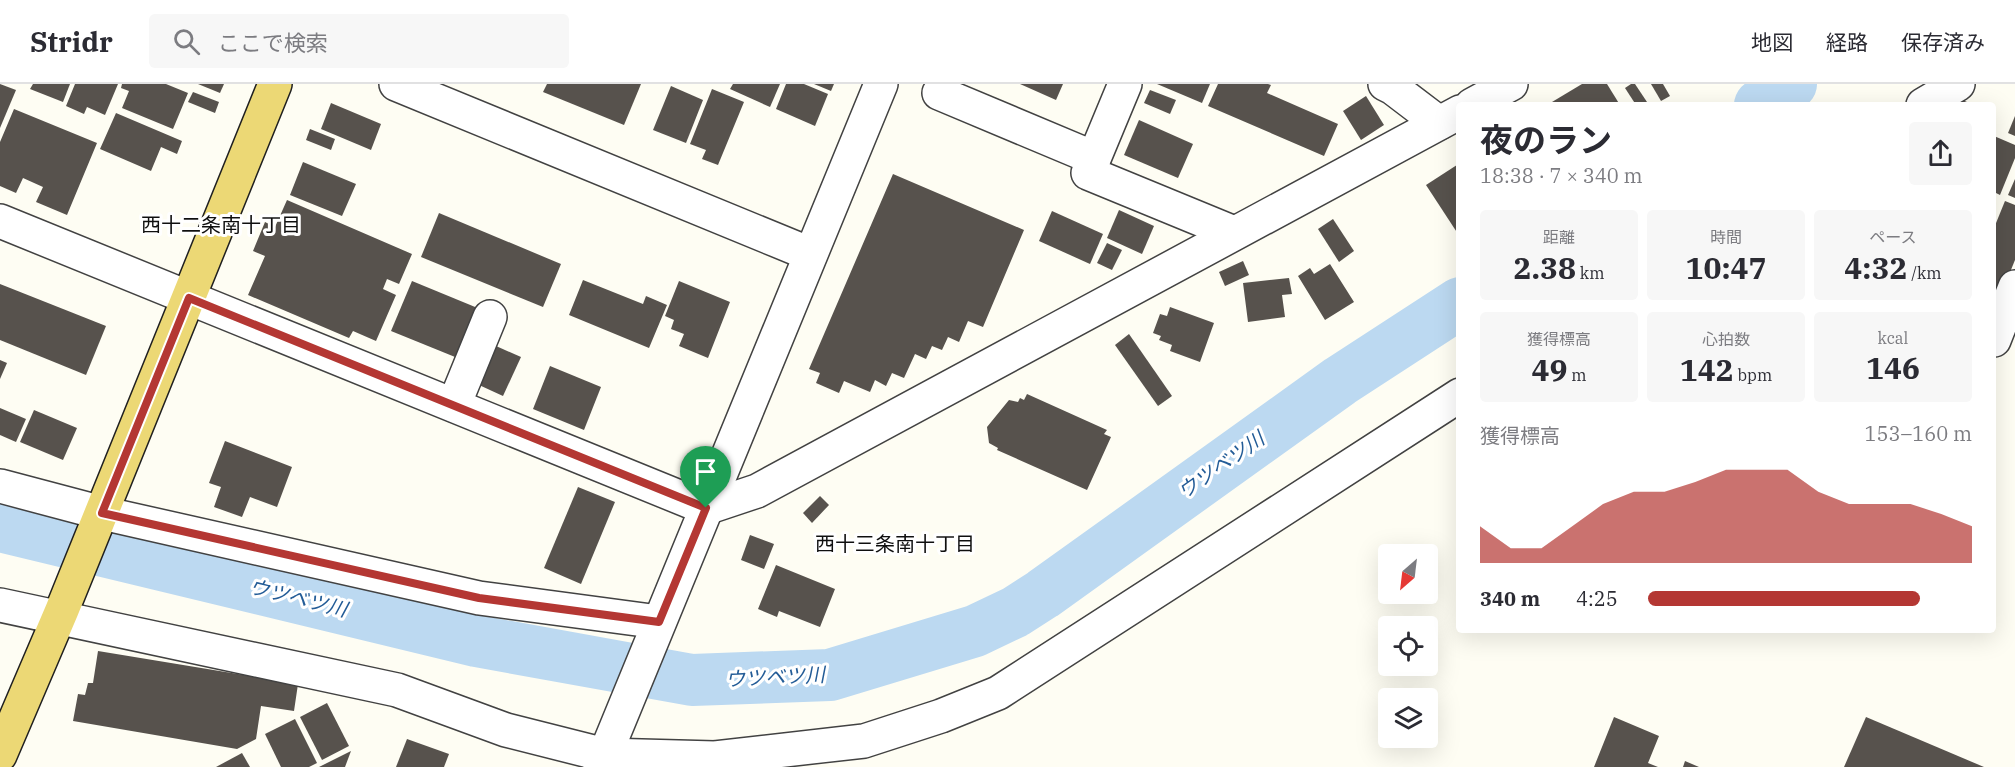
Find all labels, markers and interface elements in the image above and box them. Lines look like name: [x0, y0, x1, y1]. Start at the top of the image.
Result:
search box: [149, 14, 569, 68]
text: Stridr: [30, 23, 113, 60]
icon: search: [170, 25, 203, 58]
text: ここで検索: [218, 28, 328, 57]
text: 地図: [1751, 28, 1793, 56]
text: 経路: [1826, 28, 1868, 56]
text: 保存済み: [1901, 28, 1985, 56]
text: 夜のラン: [1480, 118, 1612, 161]
button: share: [1909, 122, 1972, 185]
text: 18:38 · 7 × 340 m: [1480, 162, 1643, 189]
district label: 西十二条南十丁目: [141, 211, 301, 238]
text: 距離: [1543, 227, 1575, 247]
text: 時間: [1710, 227, 1742, 247]
text: ペース: [1869, 227, 1917, 247]
text: 2.38: [1514, 248, 1576, 287]
text: 10:47: [1685, 248, 1767, 287]
text: 4:32: [1844, 248, 1907, 287]
text: km: [1576, 263, 1604, 283]
text: /km: [1907, 263, 1942, 283]
text: kcal: [1878, 328, 1908, 348]
text: 獲得標高: [1527, 329, 1591, 349]
text: 心拍数: [1702, 329, 1750, 349]
text: 146: [1866, 348, 1920, 387]
text: 49: [1532, 350, 1568, 389]
text: 142: [1680, 350, 1734, 389]
text: m: [1568, 365, 1586, 385]
text: bpm: [1734, 365, 1772, 385]
text: 153–160 m: [1865, 420, 1972, 447]
text: 獲得標高: [1480, 422, 1560, 449]
water label: ウツベツ川: [1172, 424, 1271, 504]
pin: [680, 446, 731, 508]
icon: arrive: [689, 455, 722, 488]
district label: 西十三条南十丁目: [815, 530, 975, 557]
north arrow: [1378, 544, 1438, 604]
map controls: [1378, 544, 1438, 748]
water label: ウツベツ川: [246, 572, 352, 623]
text: 340 m: [1480, 585, 1540, 612]
text: 4:25: [1576, 585, 1618, 612]
button: locate: [1378, 616, 1438, 676]
water label: ウツベツ川: [724, 660, 828, 693]
button: layers: [1378, 688, 1438, 748]

